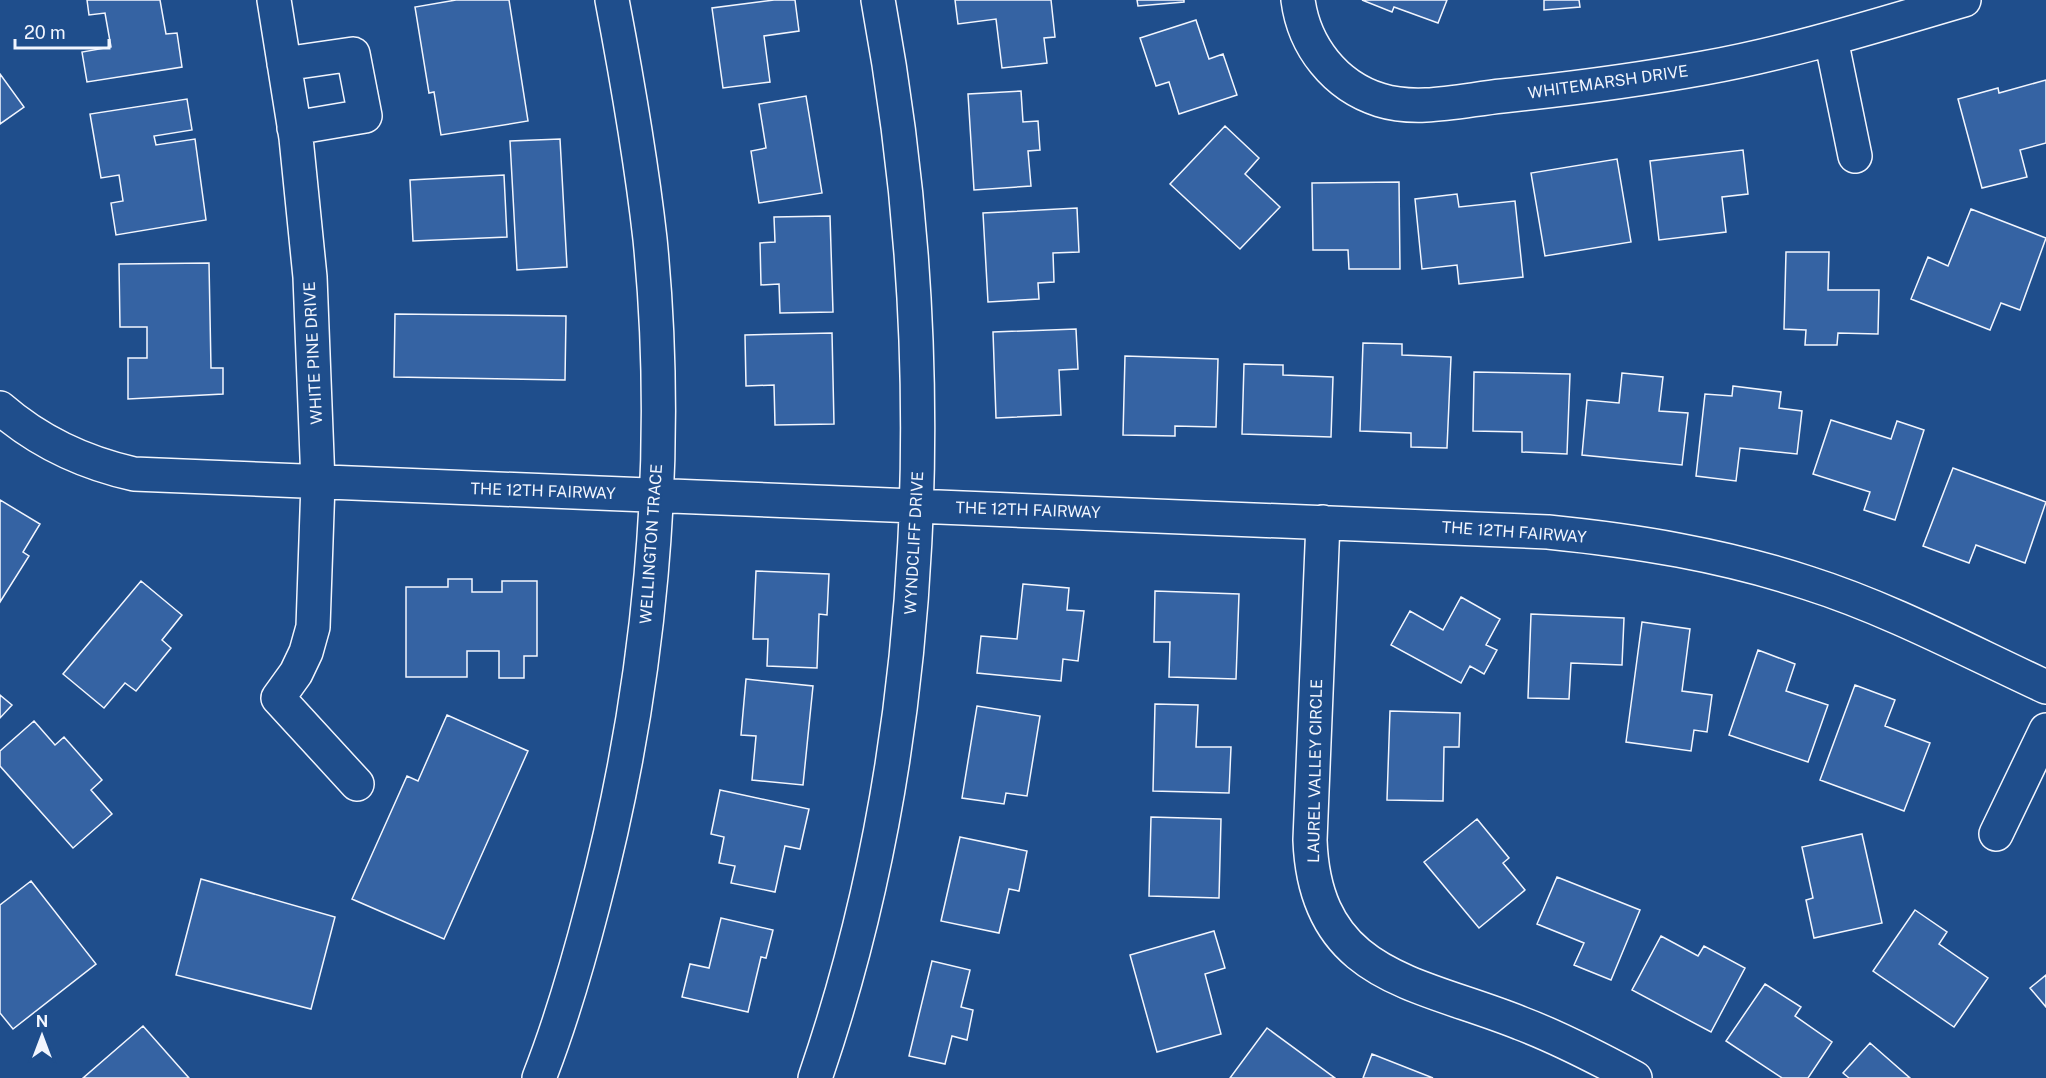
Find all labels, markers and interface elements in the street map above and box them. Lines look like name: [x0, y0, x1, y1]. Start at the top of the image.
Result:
scale bar: [15, 12, 110, 50]
text: 20 m: [24, 22, 66, 43]
street label: WHITEMARSH DRIVE: [1527, 61, 1689, 103]
street label: WHITE PINE DRIVE: [300, 281, 326, 425]
street label: WELLINGTON TRACE: [636, 463, 666, 625]
street label: WYNDCLIFF DRIVE: [901, 471, 927, 615]
street label: THE 12TH FAIRWAY: [470, 479, 616, 503]
street label: THE 12TH FAIRWAY: [955, 498, 1101, 522]
street label: THE 12TH FAIRWAY: [1441, 517, 1587, 547]
street label: LAUREL VALLEY CIRCLE: [1304, 679, 1326, 863]
north arrow: [12, 1006, 72, 1066]
text: N: [36, 1012, 48, 1031]

